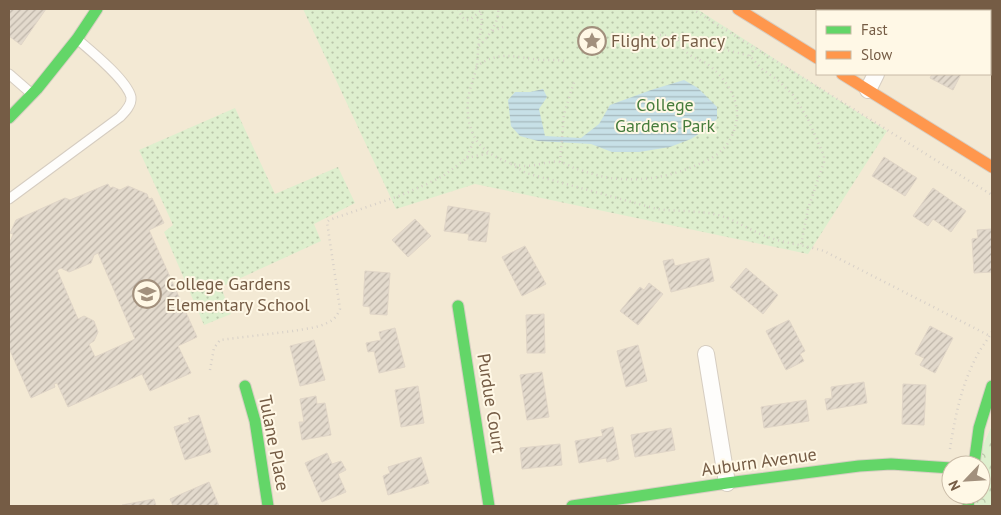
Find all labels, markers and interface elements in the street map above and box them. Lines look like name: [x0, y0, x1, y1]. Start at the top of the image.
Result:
legend: [816, 10, 991, 75]
text: Fast: [861, 20, 888, 39]
place icon: Flight of Fancy: [577, 26, 607, 56]
place label: Flight of Fancy: [611, 29, 726, 52]
text: Slow: [861, 45, 892, 64]
park label: College Gardens Park: [615, 93, 715, 137]
place label: College Gardens Elementary School: [166, 272, 310, 316]
school or university icon: College Gardens Elementary School: [132, 279, 162, 309]
street label: Purdue Court: [472, 352, 511, 454]
street label: Tulane Place: [254, 393, 295, 493]
street label: Auburn Avenue: [700, 442, 818, 481]
north arrow: [941, 455, 991, 505]
text: N: [944, 478, 964, 493]

